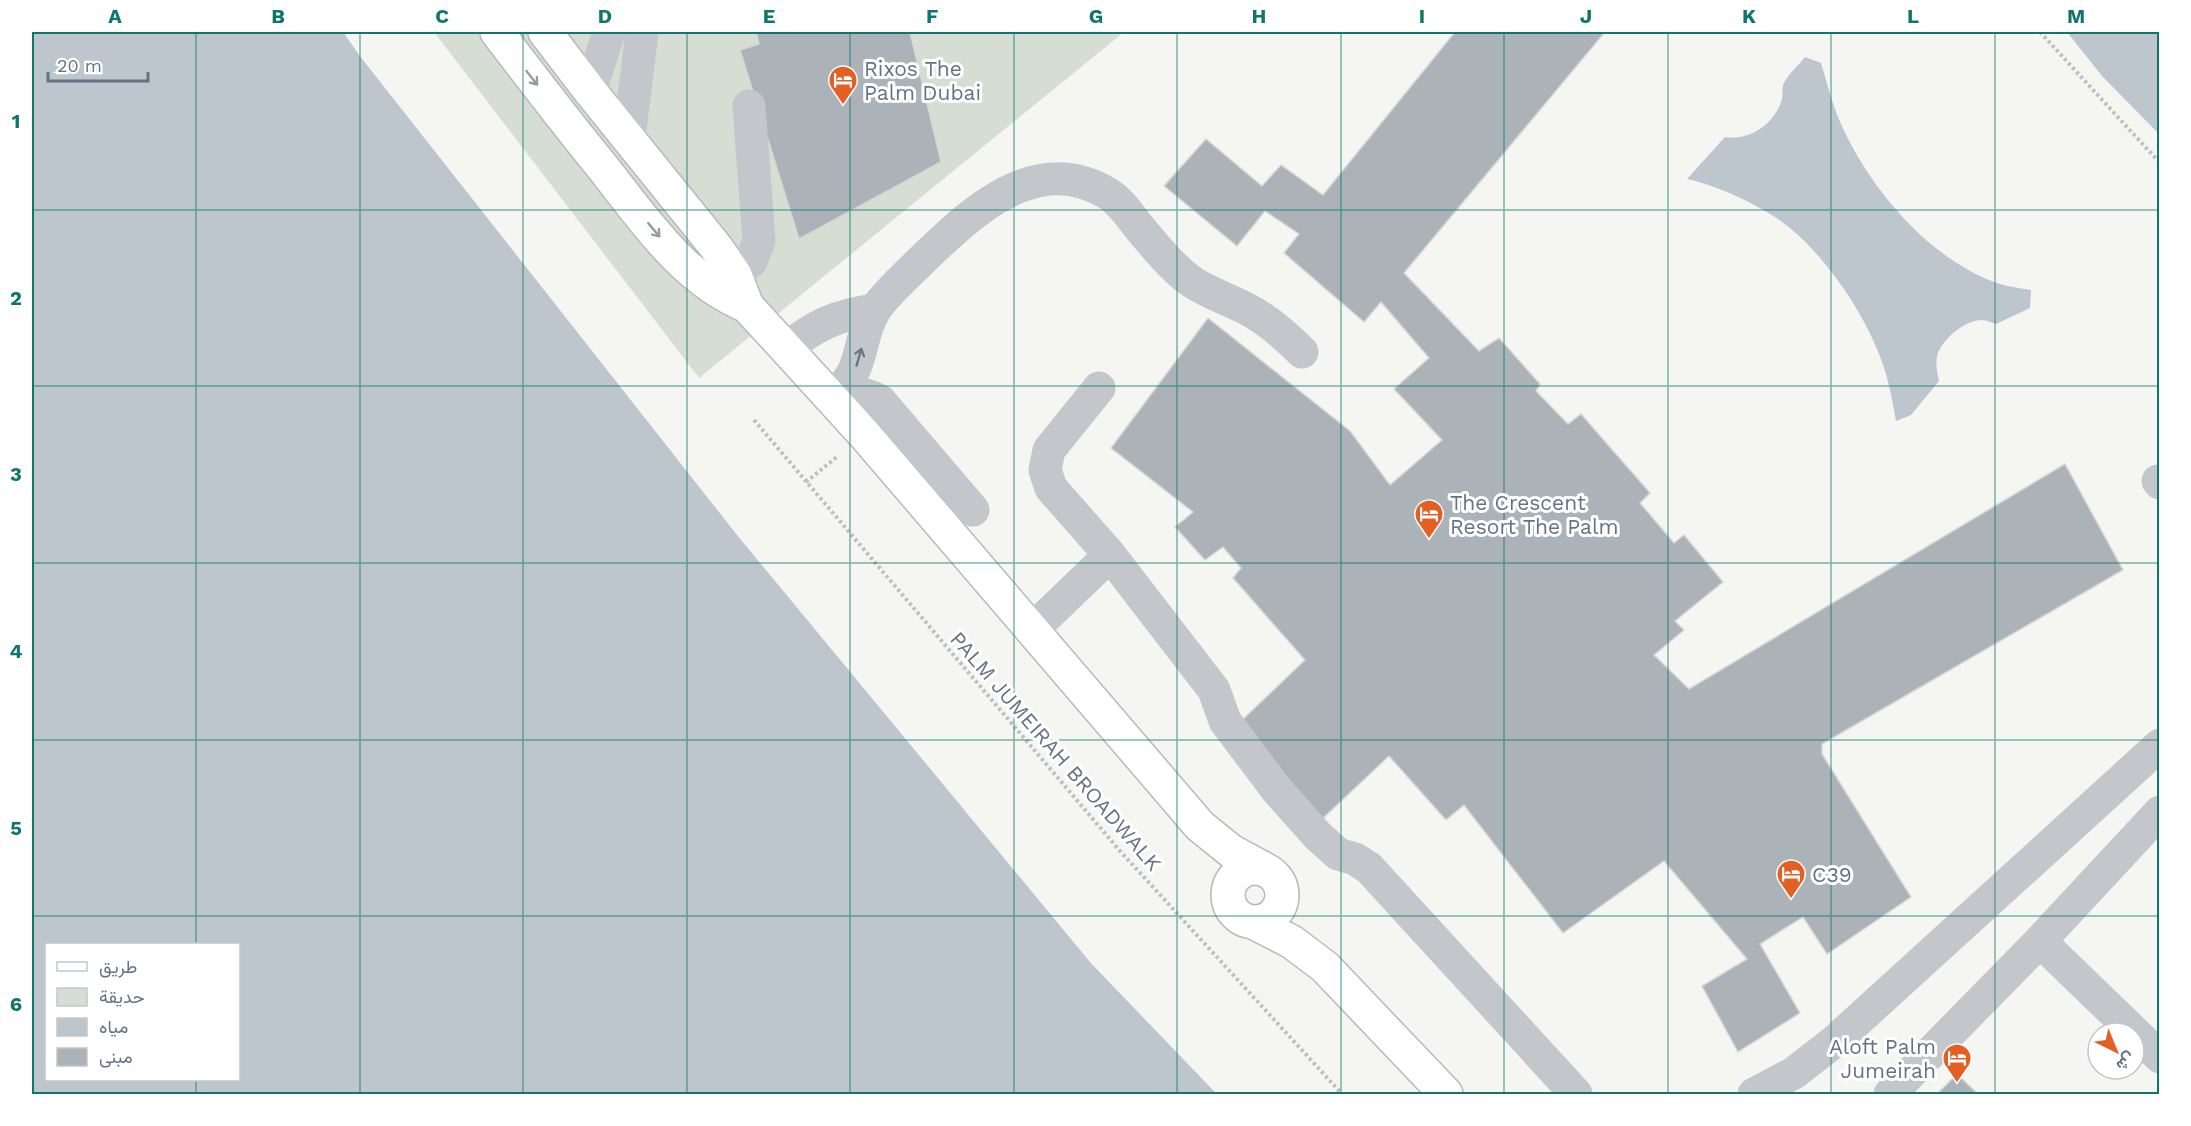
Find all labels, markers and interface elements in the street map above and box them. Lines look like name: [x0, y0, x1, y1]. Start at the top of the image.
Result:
text: A: [108, 4, 122, 28]
text: B: [271, 4, 285, 28]
text: C: [435, 4, 449, 28]
text: D: [598, 4, 612, 28]
text: E: [763, 4, 775, 28]
text: F: [926, 4, 938, 28]
text: G: [1089, 4, 1103, 28]
text: H: [1252, 4, 1266, 28]
text: I: [1419, 4, 1425, 28]
text: J: [1580, 4, 1592, 28]
text: K: [1742, 4, 1756, 28]
text: L: [1907, 4, 1919, 28]
text: M: [2067, 4, 2085, 28]
scale bar: [48, 45, 148, 83]
text: 20 m: [57, 55, 102, 76]
place label: Rixos The Palm Dubai: [864, 56, 981, 105]
hotel icon: Rixos The Palm Dubai: [827, 64, 859, 106]
one-way arrow: [526, 70, 539, 86]
text: 1: [12, 109, 20, 133]
one-way arrow: [647, 222, 660, 238]
text: 2: [10, 286, 22, 310]
one-way arrow: [853, 348, 865, 367]
text: 3: [10, 462, 22, 486]
place label: The Crescent Resort The Palm: [1450, 490, 1618, 539]
hotel icon: The Crescent Resort The Palm: [1413, 498, 1445, 540]
street label: PALM JUMEIRAH BROADWALK: [945, 626, 1167, 876]
text: 4: [10, 639, 23, 663]
text: 5: [10, 816, 22, 840]
hotel icon: C39: [1775, 858, 1807, 900]
place label: C39: [1812, 862, 1852, 887]
legend: [45, 943, 240, 1081]
text: طريق: [99, 956, 137, 978]
text: حديقة: [99, 986, 145, 1007]
text: 6: [10, 992, 22, 1016]
text: مياه: [99, 1016, 128, 1037]
north arrow: [2086, 1021, 2146, 1081]
place label: Aloft Palm Jumeirah: [1829, 1034, 1936, 1083]
hotel icon: Aloft Palm Jumeirah: [1941, 1042, 1973, 1084]
text: مبنى: [99, 1046, 133, 1068]
text: ش: [2112, 1048, 2139, 1075]

